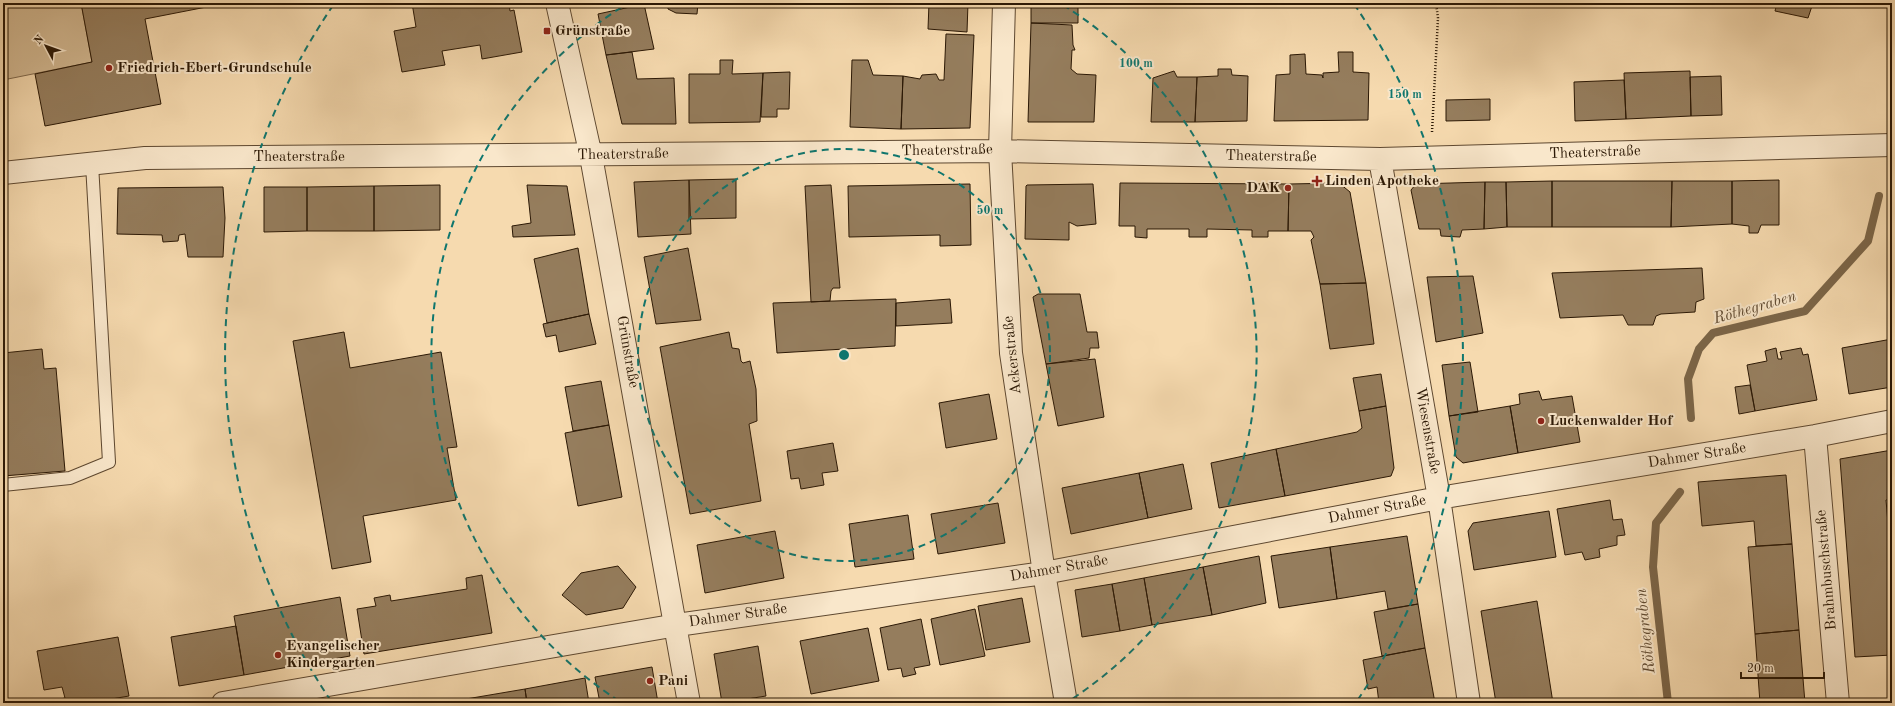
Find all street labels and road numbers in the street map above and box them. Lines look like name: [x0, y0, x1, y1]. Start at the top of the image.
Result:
street label: Theaterstraße: [901, 143, 993, 159]
street label: Theaterstraße: [1549, 144, 1641, 162]
street label: Theaterstraße: [577, 147, 669, 163]
street label: Theaterstraße: [1225, 149, 1317, 165]
street label: Theaterstraße: [253, 150, 345, 165]
street label: Grünstraße: [613, 315, 641, 389]
street label: Ackerstraße: [1001, 315, 1025, 395]
street label: Wiesenstraße: [1412, 386, 1442, 476]
street label: Dahmer Straße: [1647, 441, 1747, 471]
street label: Dahmer Straße: [1327, 493, 1427, 527]
street label: Brahmbuschstraße: [1814, 509, 1840, 631]
street label: Dahmer Straße: [1009, 553, 1109, 585]
street label: Dahmer Straße: [688, 602, 788, 630]

